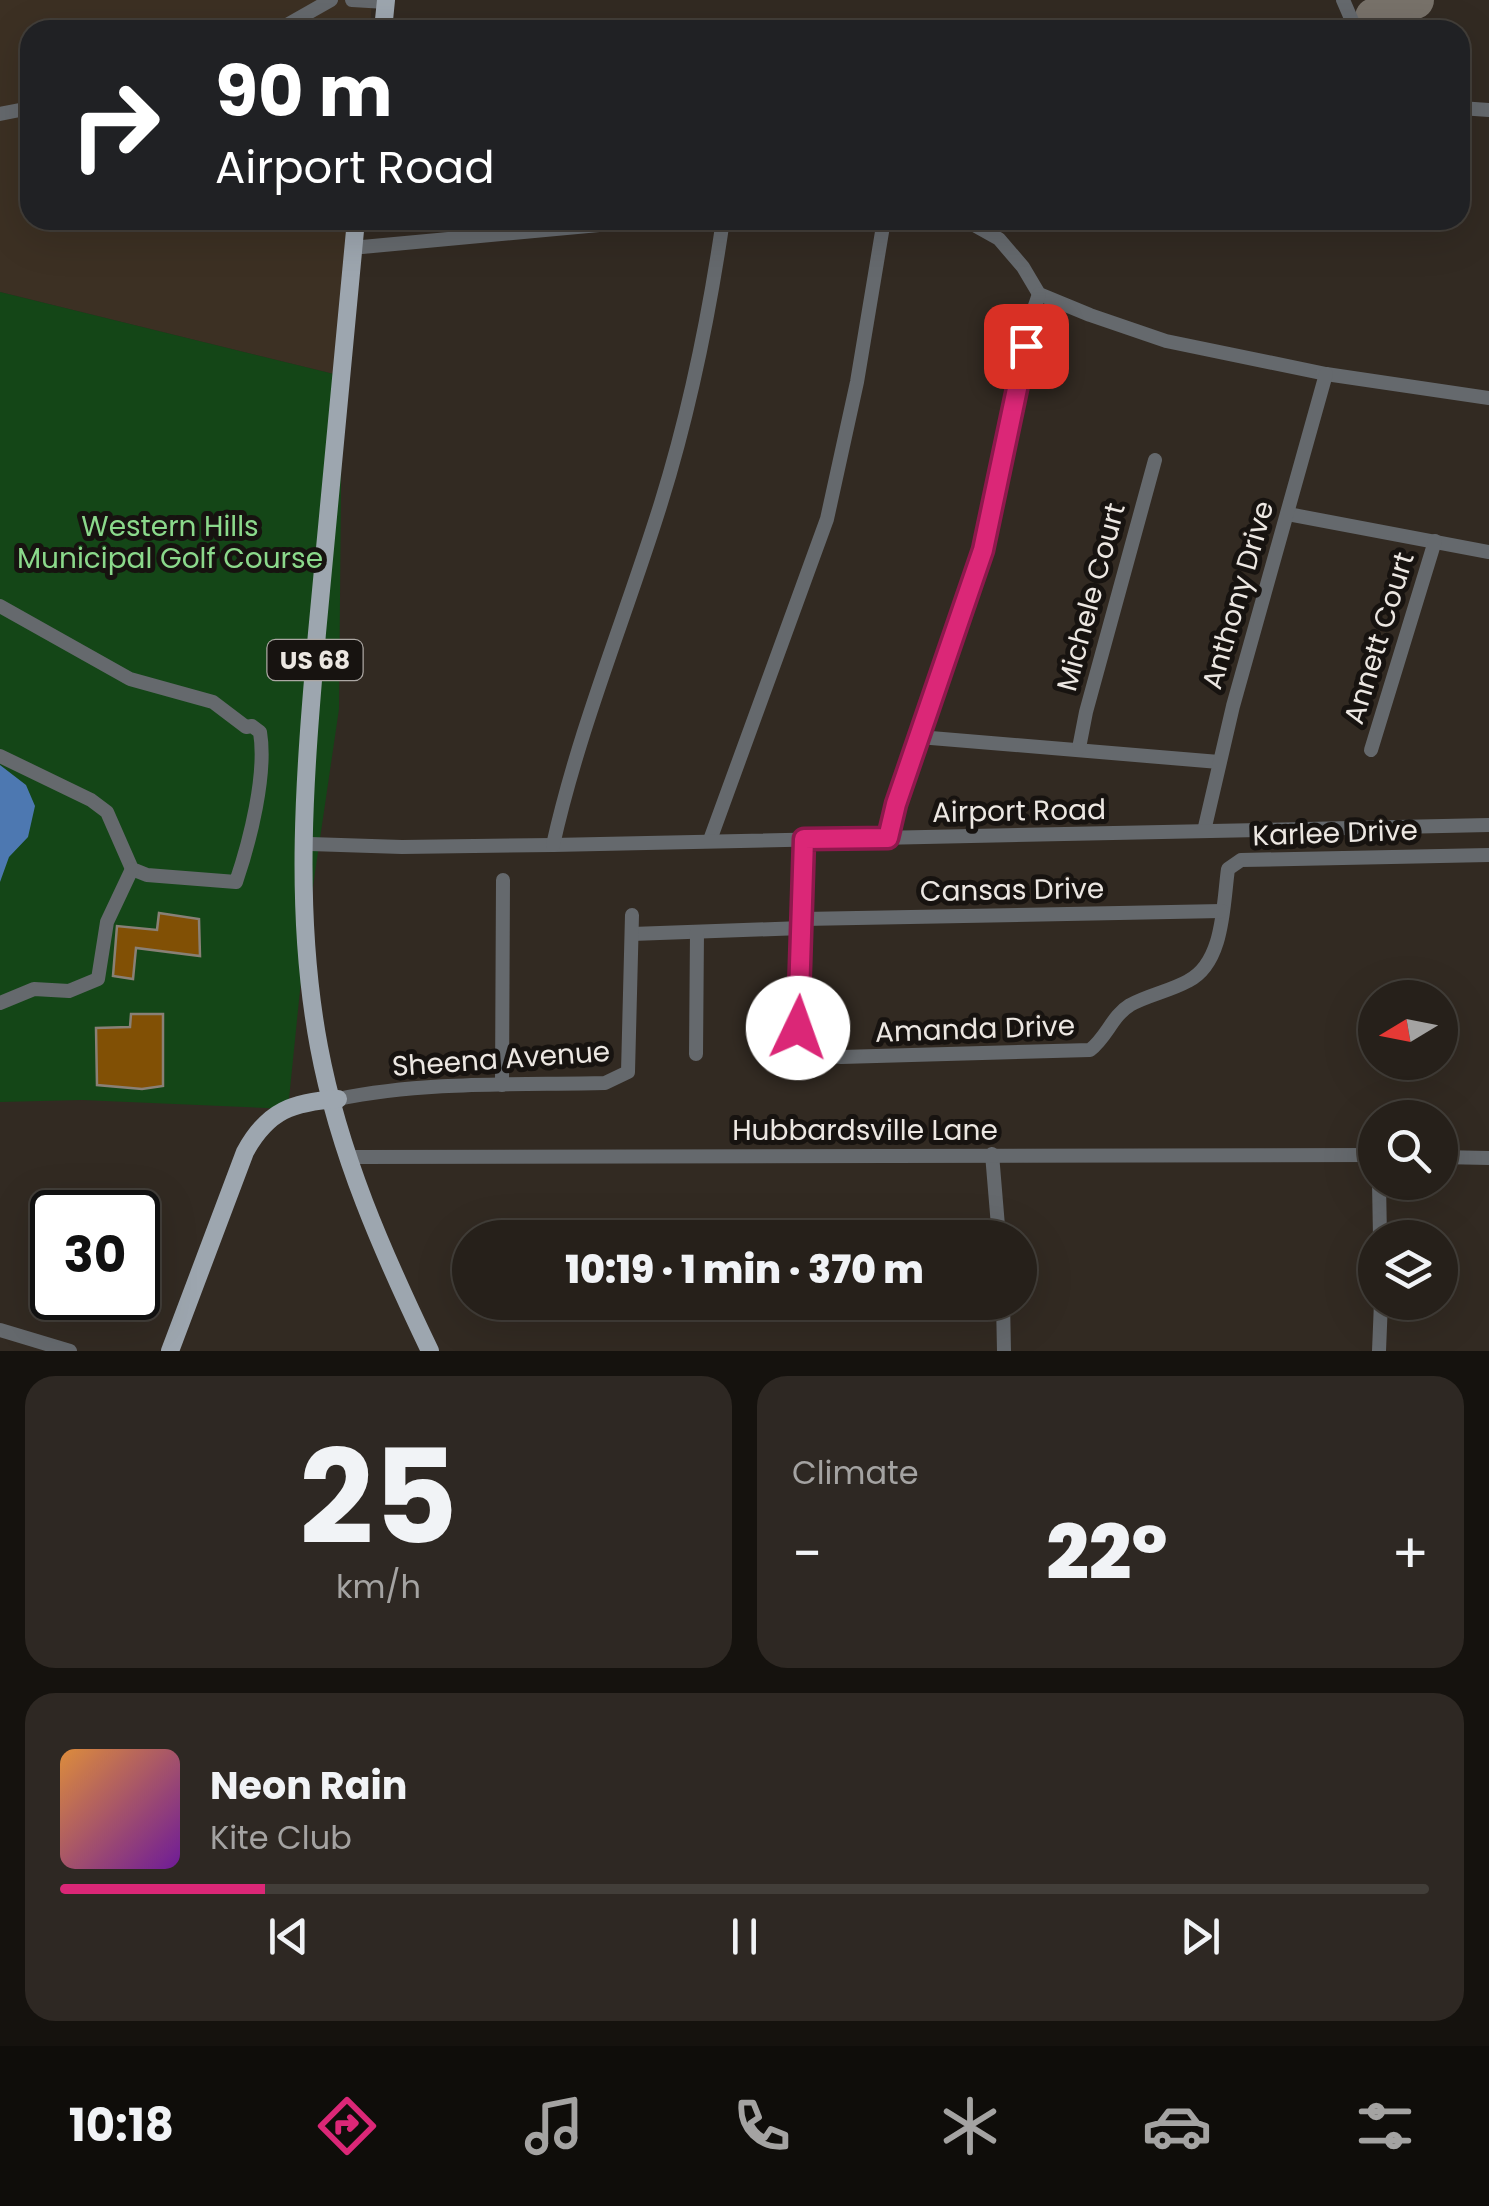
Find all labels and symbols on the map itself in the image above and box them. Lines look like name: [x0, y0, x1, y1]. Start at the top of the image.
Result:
pin: [984, 304, 1069, 389]
street label: Anthony Drive: [1192, 496, 1284, 694]
street label: Michele Court: [1047, 499, 1135, 695]
park label: Western Hills Municipal Golf Course: [17, 507, 323, 578]
street label: Annett Court: [1334, 547, 1424, 729]
road number: US 68: [268, 640, 362, 680]
street label: Airport Road: [932, 790, 1106, 832]
street label: Karlee Drive: [1252, 811, 1418, 855]
street label: Cansas Drive: [920, 869, 1104, 911]
position arrow: [746, 976, 850, 1080]
north arrow: [1358, 980, 1458, 1080]
street label: Amanda Drive: [874, 1006, 1076, 1052]
street label: Sheena Avenue: [391, 1032, 611, 1086]
street label: Hubbardsville Lane: [732, 1111, 998, 1150]
speed limit sign: 30: [30, 1190, 160, 1320]

